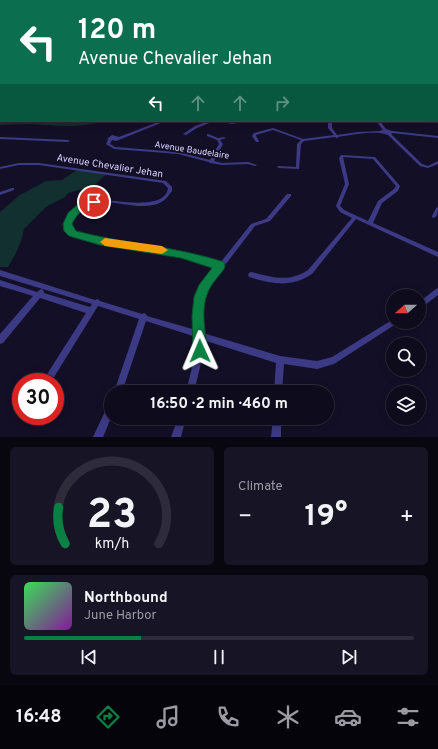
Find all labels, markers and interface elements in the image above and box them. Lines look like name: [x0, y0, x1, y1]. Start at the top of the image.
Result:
text: 120 m: [78, 13, 156, 49]
icon: left: [12, 16, 64, 68]
text: Avenue Chevalier Jehan: [78, 48, 272, 71]
icon: left: [145, 92, 167, 114]
icon: ahead: [187, 92, 209, 114]
icon: ahead: [229, 92, 251, 114]
icon: right: [271, 92, 293, 114]
street label: Avenue Baudelaire: [154, 139, 230, 162]
street label: Avenue Chevalier Jehan: [56, 152, 164, 181]
pin: [77, 185, 111, 219]
icon: arrive: [83, 191, 105, 213]
north arrow: [386, 289, 426, 329]
map controls: [386, 289, 426, 425]
position arrow: [179, 330, 221, 372]
button: search: [386, 337, 426, 377]
speed limit sign: 30: [12, 373, 64, 425]
button: layers: [386, 385, 426, 425]
text: 16:50 · 2 min · 460 m: [150, 395, 288, 414]
text: Climate: [238, 479, 283, 495]
text: 23: [87, 490, 137, 543]
text: 19°: [305, 499, 347, 536]
text: −: [238, 504, 252, 531]
text: +: [400, 504, 414, 531]
text: km/h: [95, 535, 129, 553]
text: Northbound: [84, 589, 168, 608]
text: June Harbor: [84, 608, 157, 624]
icon: previous: [78, 646, 100, 668]
icon: pause: [208, 646, 230, 668]
icon: next: [338, 646, 360, 668]
icon: directions: [94, 703, 122, 731]
icon: music: [154, 703, 182, 731]
icon: phone: [214, 703, 242, 731]
icon: climate: [274, 703, 302, 731]
icon: car: [334, 703, 362, 731]
icon: filters: [394, 703, 422, 731]
text: 16:48: [16, 706, 62, 729]

